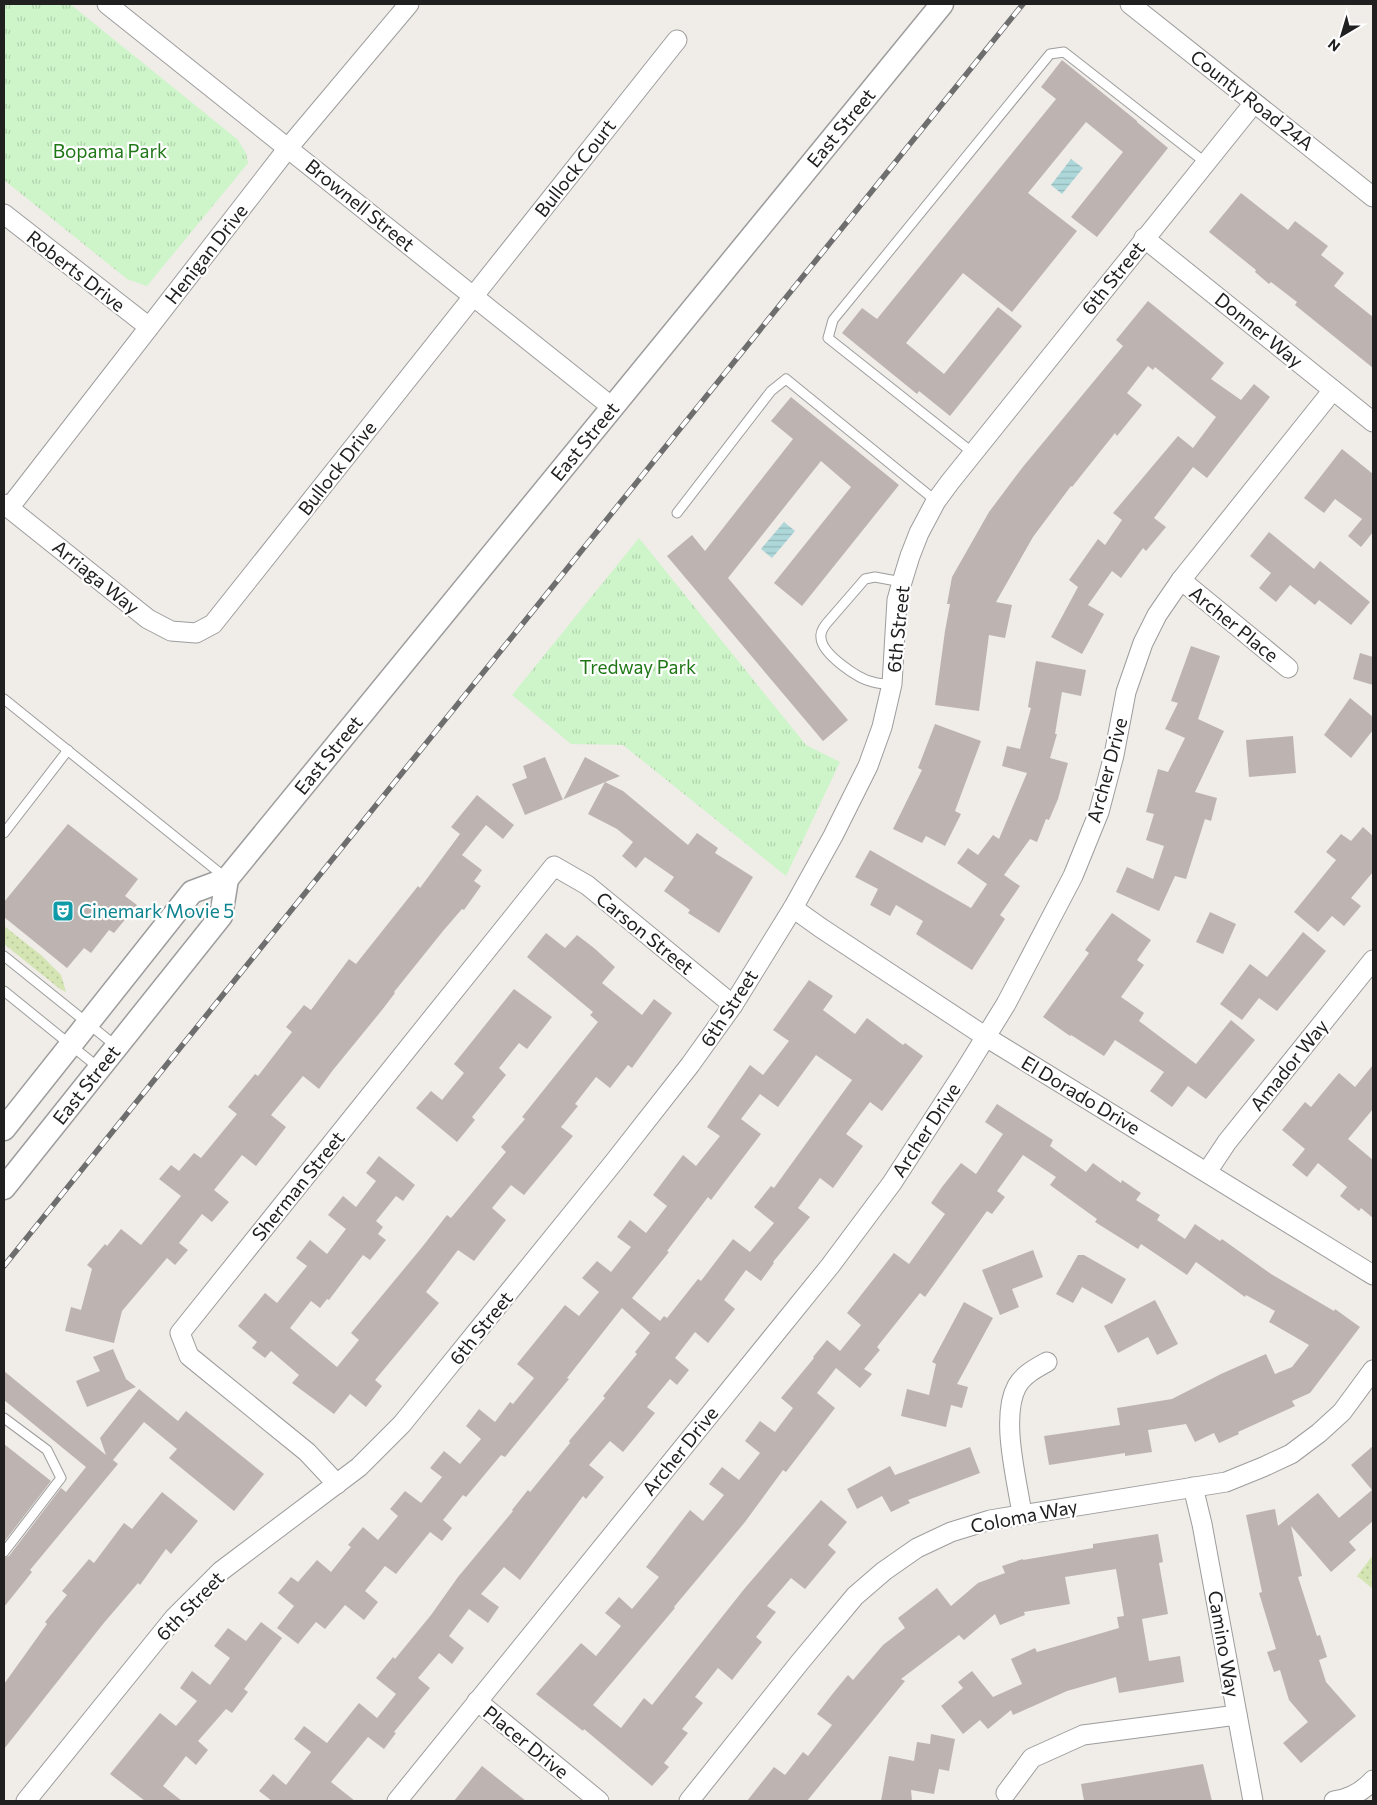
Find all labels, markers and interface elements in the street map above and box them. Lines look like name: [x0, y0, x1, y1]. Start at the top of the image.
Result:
north arrow: [1317, 10, 1367, 60]
text: N: [1324, 36, 1343, 56]
street label: County Road 24A: [1186, 44, 1318, 155]
street label: East Street: [802, 83, 880, 172]
street label: Bullock Court: [529, 114, 620, 221]
park label: Bopama Park: [53, 139, 167, 162]
street label: Brownell Street: [301, 154, 420, 256]
street label: Henigan Drive: [159, 199, 252, 308]
street label: Roberts Drive: [23, 225, 130, 316]
street label: 6th Street: [1076, 236, 1149, 319]
street label: Donner Way: [1211, 287, 1308, 372]
street label: East Street: [545, 397, 623, 485]
street label: Bullock Drive: [293, 416, 380, 519]
street label: Arriaga Way: [48, 535, 144, 619]
street label: Archer Place: [1185, 581, 1284, 667]
street label: 6th Street: [881, 584, 914, 674]
park label: Tredway Park: [580, 655, 696, 678]
street label: East Street: [289, 710, 367, 799]
street label: Archer Drive: [1081, 715, 1132, 825]
street label: Carson Street: [592, 886, 699, 979]
theatre icon: Cinemark Movie 5: [51, 899, 75, 923]
place label: Cinemark Movie 5: [79, 899, 234, 922]
street label: 6th Street: [695, 965, 762, 1051]
street label: Amador Way: [1245, 1014, 1333, 1115]
street label: East Street: [47, 1040, 125, 1129]
street label: El Dorado Drive: [1018, 1050, 1145, 1139]
street label: Archer Drive: [887, 1078, 965, 1181]
street label: Sherman Street: [246, 1126, 349, 1245]
street label: 6th Street: [444, 1286, 517, 1369]
street label: Archer Drive: [637, 1402, 722, 1500]
street label: Coloma Way: [968, 1494, 1080, 1537]
street label: 6th Street: [151, 1566, 228, 1645]
street label: Camino Way: [1204, 1589, 1245, 1699]
street label: Placer Drive: [479, 1700, 574, 1783]

